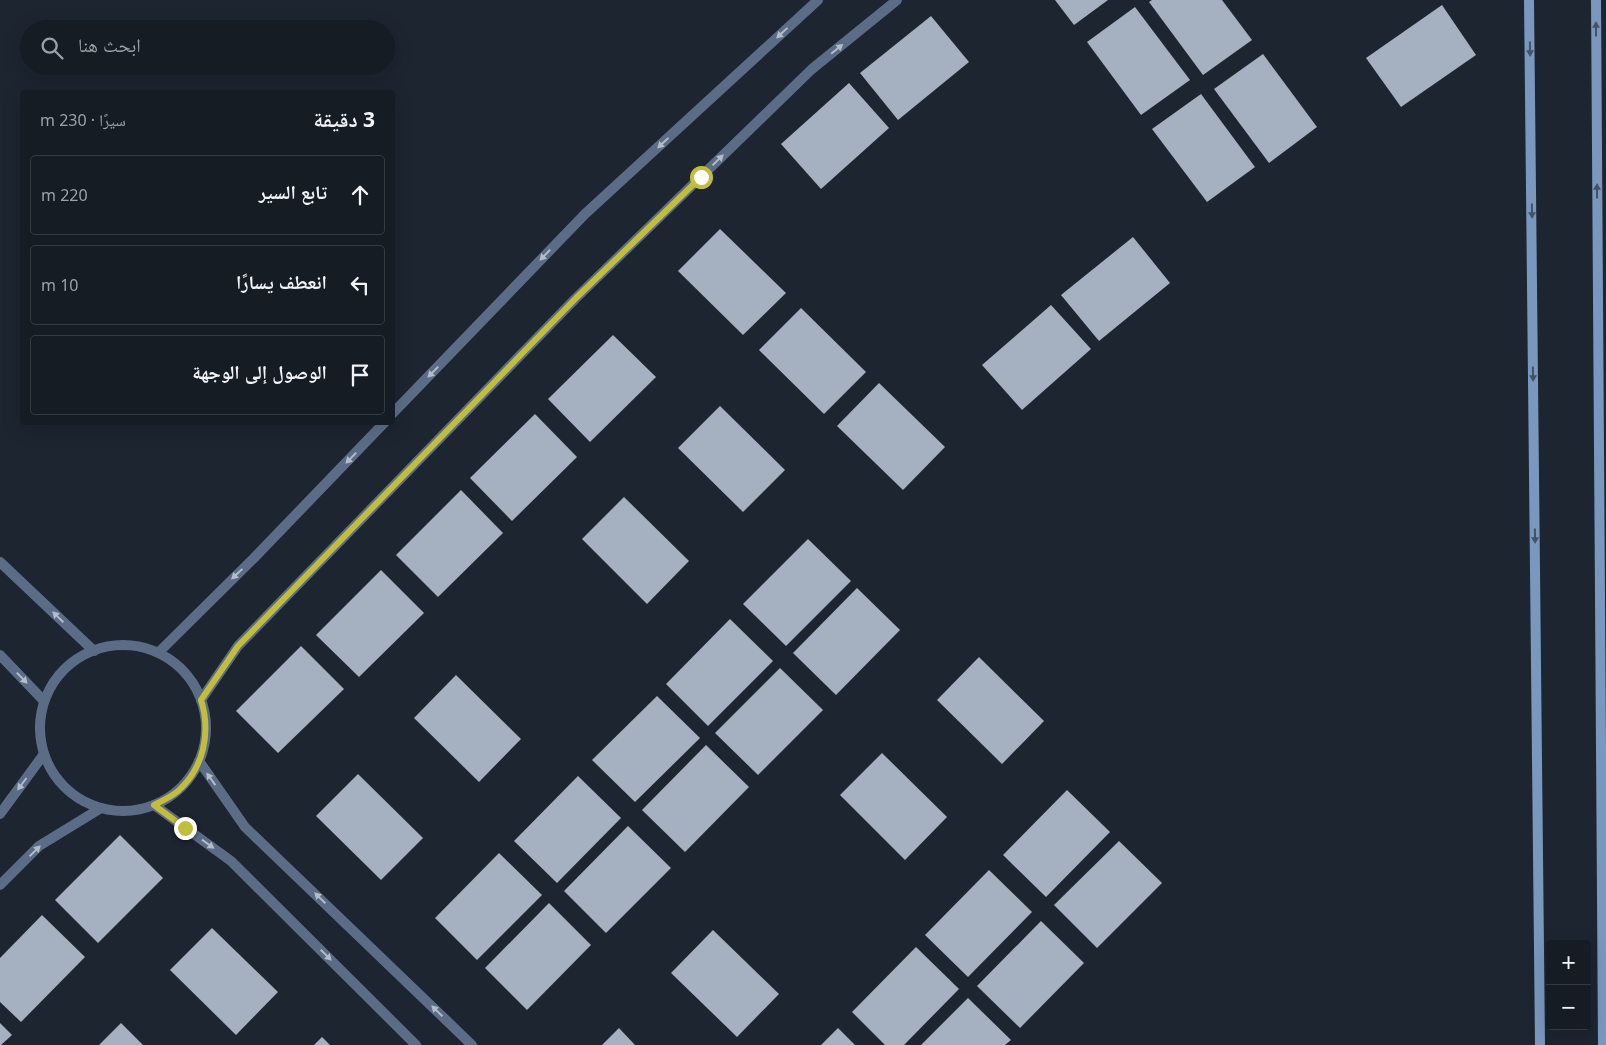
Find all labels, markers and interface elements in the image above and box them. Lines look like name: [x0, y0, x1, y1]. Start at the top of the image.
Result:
search box: [20, 20, 395, 75]
one-way arrow: [1592, 21, 1600, 37]
one-way arrow: [777, 27, 789, 39]
text: ابحث هنا: [78, 32, 141, 58]
icon: search: [38, 34, 66, 62]
one-way arrow: [1526, 41, 1534, 57]
one-way arrow: [830, 43, 843, 54]
text: 3 دقيقة: [313, 105, 375, 133]
text: سيرًا · 230 m: [40, 109, 126, 131]
one-way arrow: [657, 137, 669, 149]
one-way arrow: [712, 154, 724, 166]
route start: [690, 166, 713, 189]
text: تابع السير: [259, 179, 327, 205]
icon: ahead: [346, 181, 374, 209]
one-way arrow: [1593, 183, 1601, 199]
text: 220 m: [41, 184, 88, 206]
one-way arrow: [1528, 203, 1536, 219]
one-way arrow: [539, 249, 551, 261]
text: انعطف يسارًا: [236, 269, 327, 295]
icon: left: [346, 271, 374, 299]
text: 10 m: [41, 274, 78, 296]
text: الوصول إلى الوجهة: [192, 359, 327, 385]
icon: arrive: [346, 361, 374, 389]
one-way arrow: [427, 366, 439, 378]
one-way arrow: [1529, 366, 1537, 382]
one-way arrow: [345, 451, 357, 463]
one-way arrow: [1531, 528, 1539, 544]
one-way arrow: [232, 568, 244, 580]
one-way arrow: [53, 612, 65, 624]
one-way arrow: [16, 672, 28, 684]
one-way arrow: [206, 772, 216, 786]
one-way arrow: [17, 777, 27, 791]
route end: [174, 817, 197, 840]
one-way arrow: [201, 839, 215, 849]
one-way arrow: [28, 845, 40, 857]
one-way arrow: [314, 893, 326, 905]
map controls: [1546, 940, 1591, 1030]
button: +: [1546, 940, 1591, 985]
one-way arrow: [320, 949, 332, 961]
button: −: [1546, 985, 1591, 1030]
one-way arrow: [431, 1005, 443, 1017]

